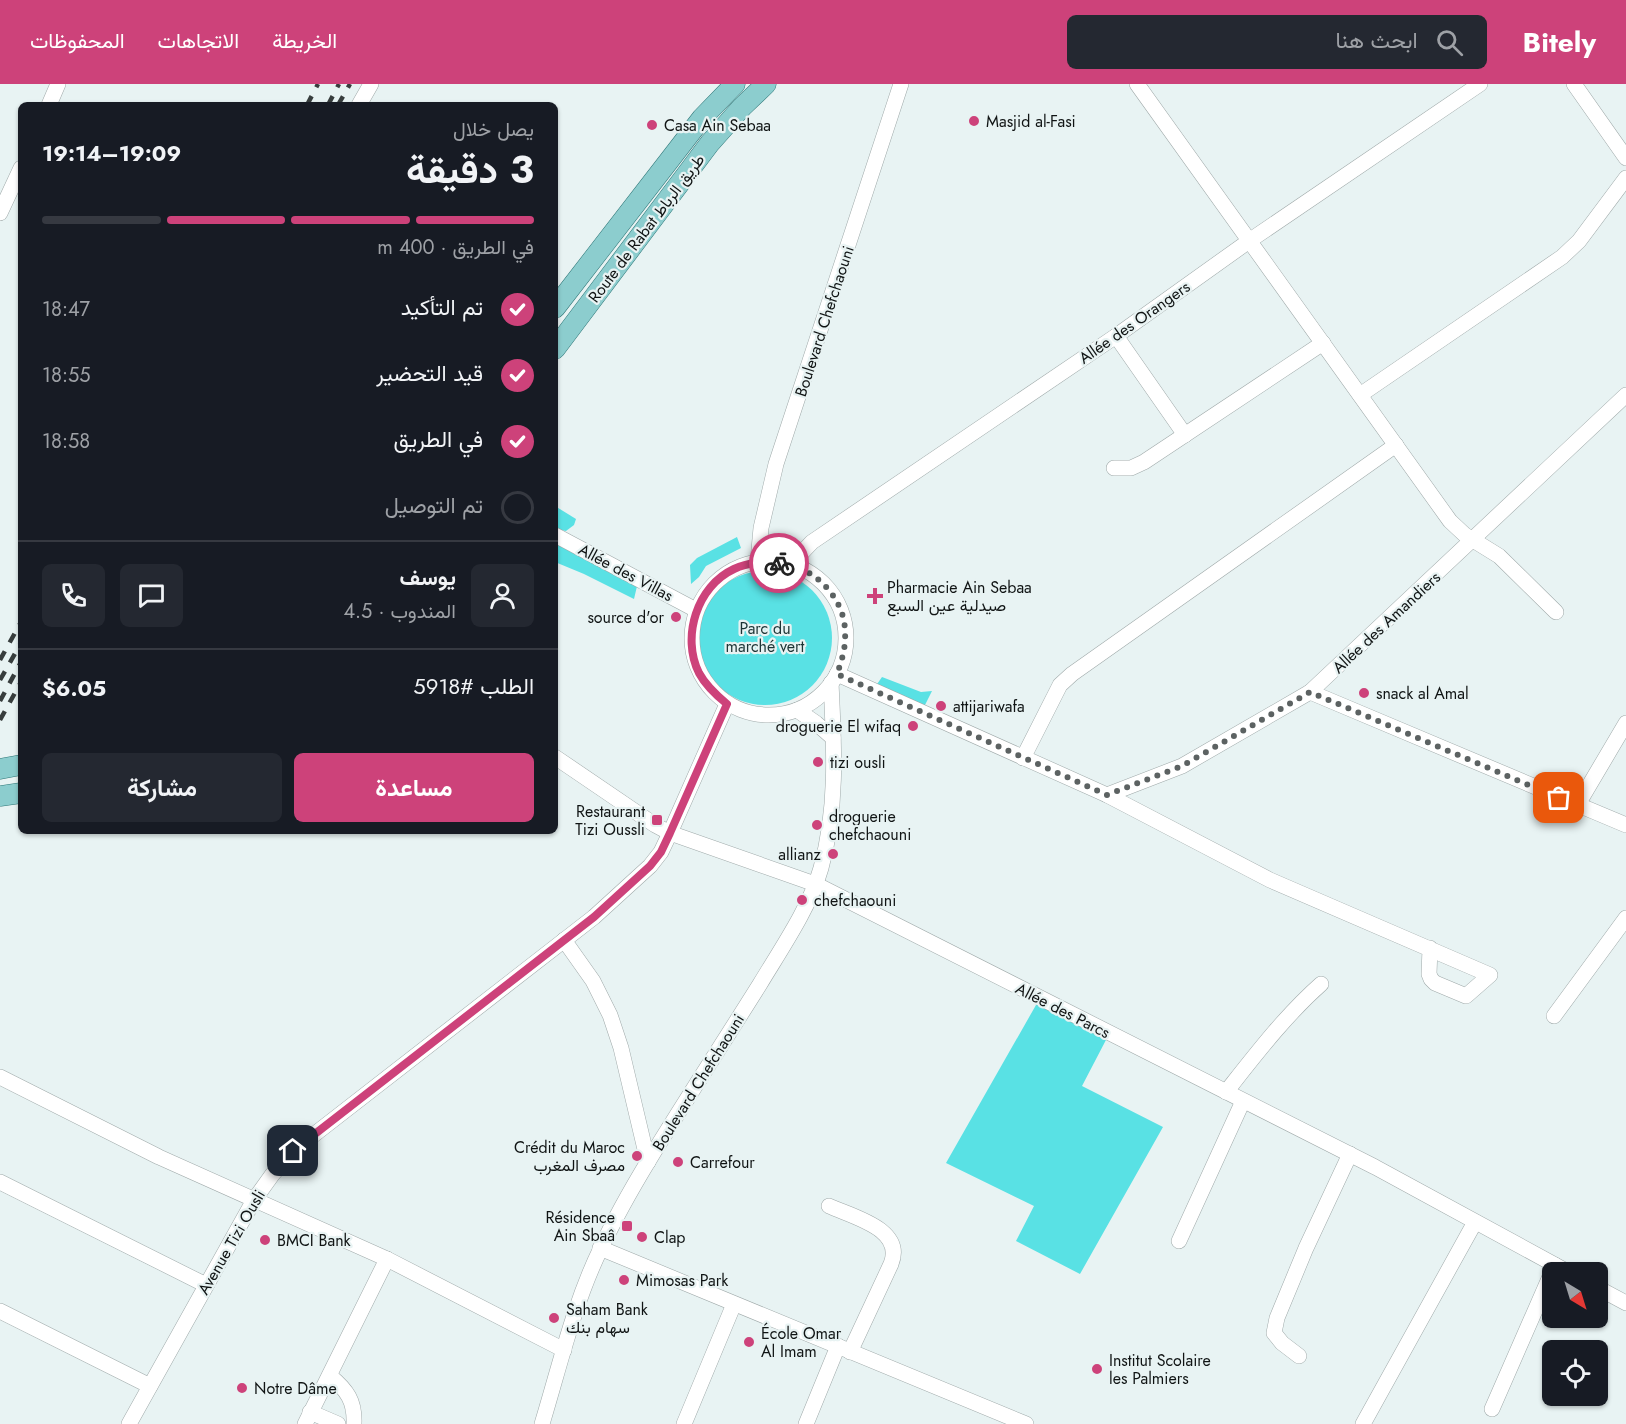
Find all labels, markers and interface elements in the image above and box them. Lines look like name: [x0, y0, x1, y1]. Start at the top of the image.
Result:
search box: [1067, 15, 1487, 69]
text: Bitely: [1523, 22, 1596, 63]
text: ابحث هنا: [1335, 24, 1418, 56]
text: المحفوظات: [30, 26, 125, 56]
text: الاتجاهات: [158, 26, 239, 56]
text: الخريطة: [272, 26, 337, 56]
icon: search: [1433, 26, 1466, 59]
place label: Masjid al-Fasi: [986, 110, 1076, 133]
place label: Casa Ain Sebaa: [664, 114, 771, 137]
marker: Masjid al-Fasi: [967, 114, 981, 128]
text: يصل خلال: [453, 115, 534, 144]
marker: Casa Ain Sebaa: [645, 118, 659, 132]
text: 19:09–19:14: [42, 137, 181, 169]
text: 3 دقيقة: [406, 141, 534, 198]
street label: Route de Rabat طريق الرباط: [583, 149, 710, 307]
text: في الطريق · 400 m: [377, 233, 534, 262]
street label: Boulevard Chefchaouni: [789, 243, 860, 400]
street label: Allée des Orangers: [1074, 275, 1195, 369]
text: تم التأكيد: [401, 291, 483, 323]
icon: check: [501, 293, 534, 326]
text: 18:47: [42, 295, 90, 324]
text: قيد التحضير: [376, 357, 483, 389]
icon: check: [501, 359, 534, 392]
text: 18:55: [42, 361, 90, 390]
text: في الطريق: [393, 423, 483, 455]
icon: check: [501, 425, 534, 458]
text: 18:58: [42, 427, 90, 456]
text: تم التوصيل: [385, 489, 483, 521]
courier: [749, 533, 809, 593]
street label: Allée des Villas: [574, 538, 677, 607]
icon: bike: [763, 547, 796, 580]
text: يوسف: [400, 561, 456, 593]
button: phone: [42, 564, 105, 627]
button: chat: [120, 564, 183, 627]
button: person: [471, 564, 534, 627]
street label: Allée des Amandiers: [1327, 566, 1446, 679]
place label: Pharmacie Ain Sebaa صيدلية عين السبع: [887, 576, 1032, 617]
marker: Pharmacie Ain Sebaa صيدلية عين السبع: [868, 589, 882, 603]
text: المندوب · 4.5: [343, 597, 456, 626]
place label: source d'or: [587, 606, 665, 629]
marker: source d'or: [669, 610, 683, 624]
park label: Parc du marché vert: [726, 617, 805, 658]
text: الطلب #5918: [413, 670, 534, 702]
text: $6.05: [42, 672, 106, 704]
place label: snack al Amal: [1376, 682, 1469, 705]
marker: snack al Amal: [1357, 686, 1371, 700]
place label: attijariwafa: [953, 695, 1025, 718]
marker: attijariwafa: [934, 699, 948, 713]
place label: droguerie El wifaq: [776, 715, 901, 738]
marker: droguerie El wifaq: [906, 719, 920, 733]
place label: tizi ousli: [830, 751, 886, 774]
button: مشاركة: [42, 753, 282, 822]
button: مساعدة: [294, 753, 534, 822]
marker: tizi ousli: [811, 755, 825, 769]
pin: [1533, 772, 1584, 823]
icon: bag: [1542, 781, 1575, 814]
place label: Restaurant Tizi Oussli: [575, 800, 645, 841]
place label: droguerie chefchaouni: [829, 805, 911, 846]
marker: Restaurant Tizi Oussli: [650, 813, 664, 827]
marker: droguerie chefchaouni: [810, 818, 824, 832]
place label: allianz: [778, 843, 822, 866]
marker: allianz: [826, 847, 840, 861]
place label: chefchaouni: [814, 889, 896, 912]
marker: chefchaouni: [795, 893, 809, 907]
street label: Allée des Parcs: [1012, 977, 1114, 1044]
street label: Boulevard Chefchaouni: [647, 1009, 750, 1155]
pin: [267, 1125, 318, 1176]
icon: home: [276, 1134, 309, 1167]
place label: Crédit du Maroc مصرف المغرب: [514, 1136, 625, 1177]
marker: Crédit du Maroc مصرف المغرب: [630, 1149, 644, 1163]
place label: Carrefour: [690, 1151, 755, 1174]
marker: Carrefour: [671, 1155, 685, 1169]
street label: Avenue Tizi Ousli: [192, 1185, 271, 1299]
place label: Résidence Ain Sbaâ: [546, 1206, 615, 1247]
marker: Résidence Ain Sbaâ: [620, 1219, 634, 1233]
place label: Clap: [654, 1226, 685, 1249]
place label: BMCI Bank: [277, 1229, 352, 1252]
marker: Clap: [635, 1230, 649, 1244]
marker: BMCI Bank: [258, 1233, 272, 1247]
north arrow: [1542, 1262, 1608, 1328]
map controls: [1542, 1262, 1608, 1406]
place label: Mimosas Park: [636, 1269, 729, 1292]
marker: Mimosas Park: [617, 1273, 631, 1287]
place label: Saham Bank سهام بنك: [566, 1298, 649, 1339]
marker: Saham Bank سهام بنك: [547, 1311, 561, 1325]
place label: École Omar Al Imam: [761, 1322, 842, 1363]
marker: École Omar Al Imam: [742, 1335, 756, 1349]
button: locate: [1542, 1340, 1608, 1406]
place label: Institut Scolaire les Palmiers: [1109, 1349, 1211, 1390]
marker: Institut Scolaire les Palmiers: [1090, 1362, 1104, 1376]
place label: Notre Dâme: [254, 1377, 337, 1400]
marker: Notre Dâme: [235, 1381, 249, 1395]

